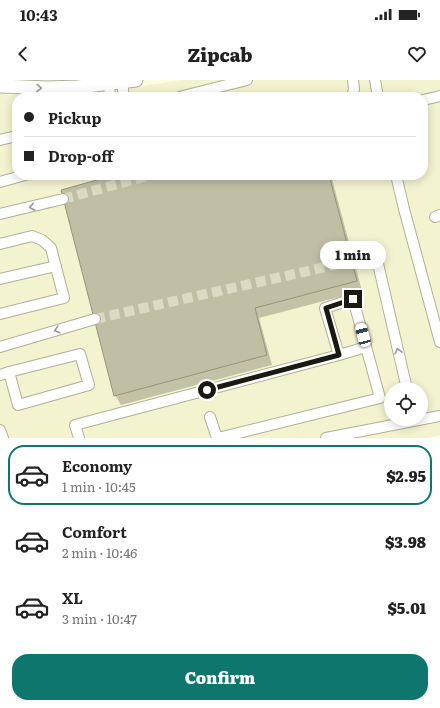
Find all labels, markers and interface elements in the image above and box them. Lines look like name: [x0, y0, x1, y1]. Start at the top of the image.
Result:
text: 10:43: [20, 3, 58, 26]
text: Zipcab: [188, 41, 252, 68]
icon: back: [12, 43, 34, 65]
icon: heart: [406, 43, 428, 65]
one-way arrow: [36, 83, 42, 92]
text: Pickup: [48, 106, 101, 129]
text: Drop-off: [48, 144, 113, 167]
one-way arrow: [28, 202, 35, 210]
callout: 1 min: [320, 241, 386, 269]
text: 1 min: [335, 245, 371, 264]
route end: [344, 290, 362, 308]
car: [354, 322, 372, 348]
one-way arrow: [54, 325, 61, 334]
one-way arrow: [394, 348, 402, 354]
route start: [198, 381, 216, 399]
map controls: [384, 382, 428, 426]
button: locate: [384, 382, 428, 426]
text: Economy: [62, 454, 132, 477]
icon: car: [14, 457, 50, 493]
text: $2.95: [386, 464, 426, 487]
text: 1 min · 10:45: [62, 477, 136, 496]
text: Comfort: [62, 520, 127, 543]
icon: car: [14, 523, 50, 559]
text: $3.98: [385, 530, 426, 553]
text: 2 min · 10:46: [62, 543, 137, 562]
text: XL: [62, 586, 83, 609]
icon: car: [14, 589, 50, 625]
text: $5.01: [388, 596, 426, 619]
text: 3 min · 10:47: [62, 609, 137, 628]
button: Confirm: [12, 654, 428, 700]

